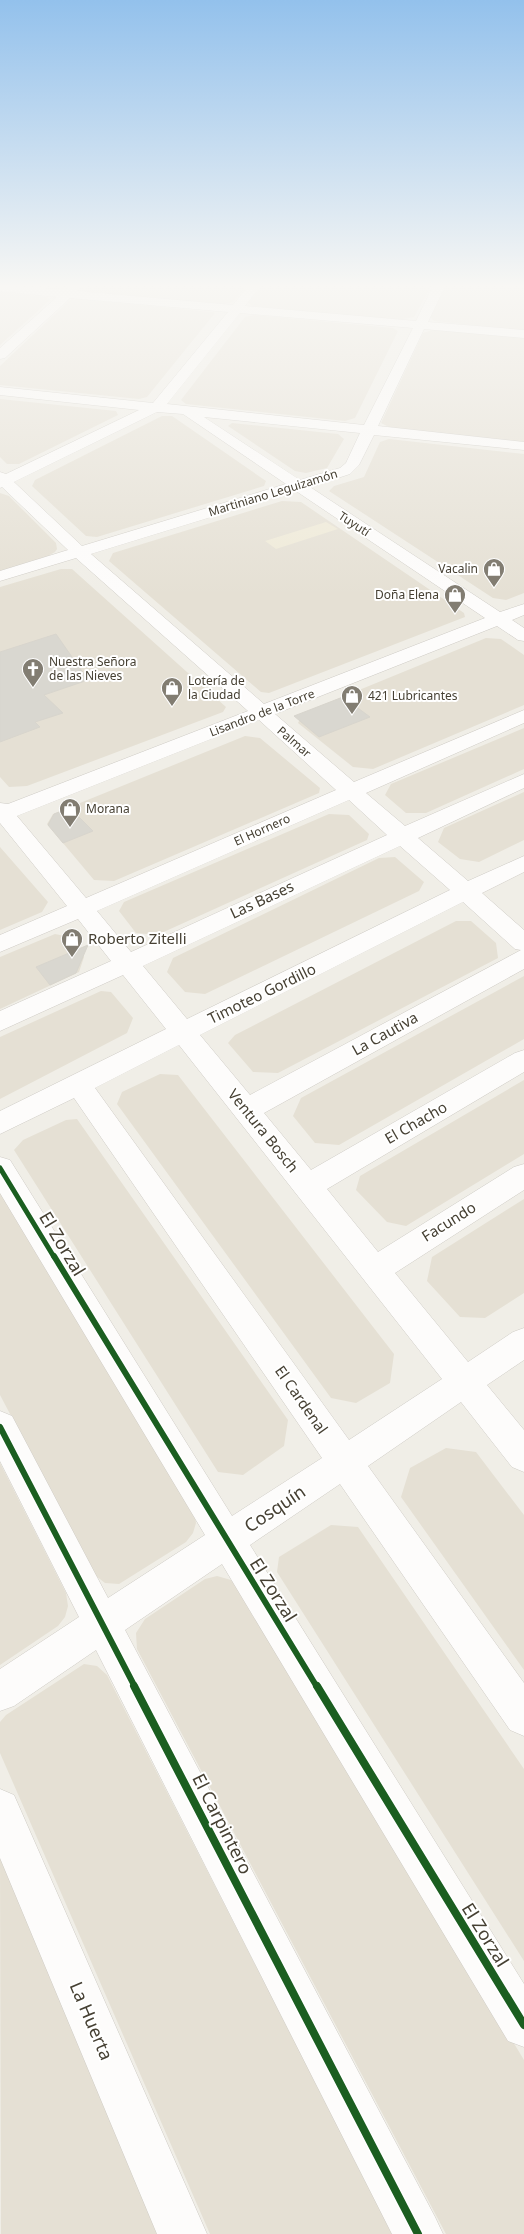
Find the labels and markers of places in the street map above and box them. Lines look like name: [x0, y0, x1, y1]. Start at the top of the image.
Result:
shop icon: Vacalin: [482, 557, 506, 588]
place label: Vacalin: [438, 560, 478, 577]
shop icon: Doña Elena: [443, 583, 467, 614]
place label: Doña Elena: [375, 586, 439, 603]
place label: Nuestra Señora de las Nieves: [49, 653, 136, 684]
church icon: Nuestra Señora de las Nieves: [21, 657, 45, 688]
place label: Lotería de la Ciudad: [188, 672, 245, 703]
shop icon: Lotería de la Ciudad: [160, 676, 184, 707]
shop icon: 421 Lubricantes: [340, 684, 364, 715]
place label: 421 Lubricantes: [368, 687, 458, 704]
shop icon: Morana: [58, 797, 82, 828]
place label: Morana: [86, 800, 130, 817]
shop icon: Roberto Zitelli: [60, 927, 84, 958]
place label: Roberto Zitelli: [88, 928, 187, 948]

